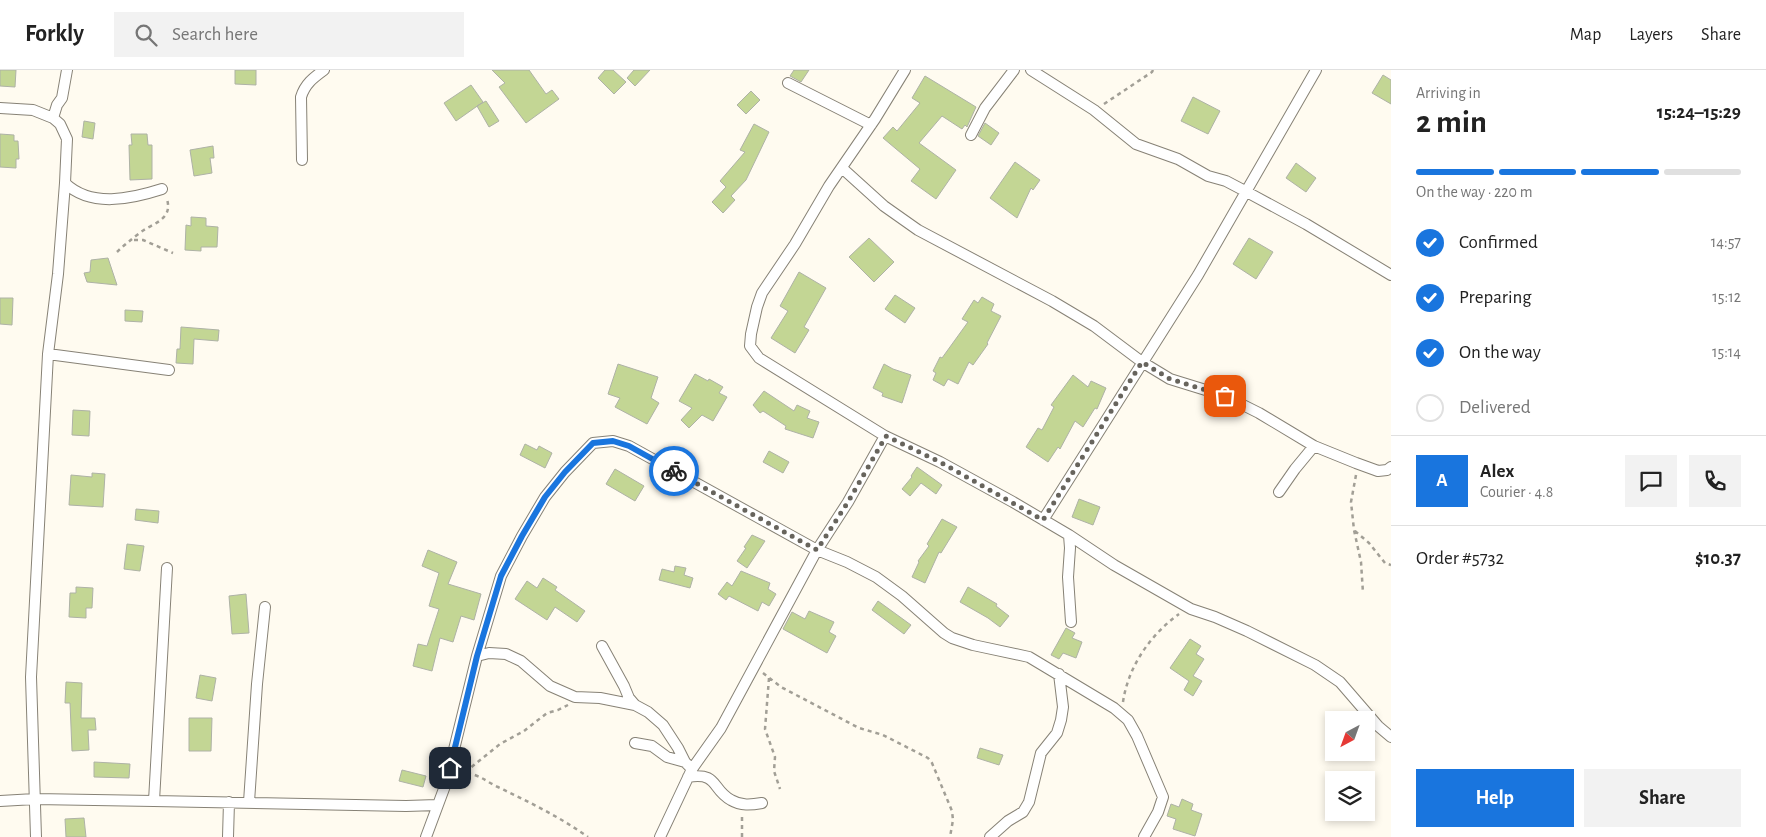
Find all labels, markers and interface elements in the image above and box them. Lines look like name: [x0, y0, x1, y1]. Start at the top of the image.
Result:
search box: [114, 12, 464, 57]
icon: search: [132, 21, 160, 49]
text: Forkly: [25, 22, 84, 46]
text: Search here: [172, 25, 258, 44]
text: Map: [1570, 26, 1601, 44]
text: Layers: [1629, 26, 1673, 44]
text: Share: [1701, 26, 1741, 44]
text: Arriving in: [1416, 85, 1481, 101]
text: 15:24–15:29: [1657, 103, 1741, 122]
text: 2 min: [1416, 106, 1487, 138]
text: On the way · 220 m: [1416, 184, 1532, 200]
icon: check: [1416, 229, 1444, 257]
text: Confirmed: [1459, 233, 1538, 252]
text: 14:57: [1711, 234, 1741, 250]
icon: check: [1416, 284, 1444, 312]
text: Preparing: [1459, 288, 1532, 307]
text: 15:12: [1712, 289, 1741, 305]
icon: check: [1416, 339, 1444, 367]
text: On the way: [1459, 343, 1541, 362]
text: 15:14: [1712, 344, 1741, 360]
pin: [1204, 375, 1246, 417]
icon: bag: [1211, 382, 1239, 410]
text: Delivered: [1459, 398, 1531, 417]
courier: [649, 446, 699, 496]
button: chat: [1625, 455, 1677, 507]
button: phone: [1689, 455, 1741, 507]
icon: bike: [660, 457, 688, 485]
text: Alex: [1480, 462, 1514, 481]
text: A: [1436, 471, 1448, 490]
text: Courier · 4.8: [1480, 484, 1553, 500]
text: Order #5732: [1416, 549, 1504, 568]
text: $10.37: [1695, 549, 1741, 568]
north arrow: [1325, 711, 1375, 761]
map controls: [1325, 711, 1375, 821]
pin: [429, 747, 471, 789]
icon: home: [436, 754, 464, 782]
button: Help: [1416, 769, 1574, 827]
button: Share: [1584, 769, 1741, 827]
button: layers: [1325, 771, 1375, 821]

